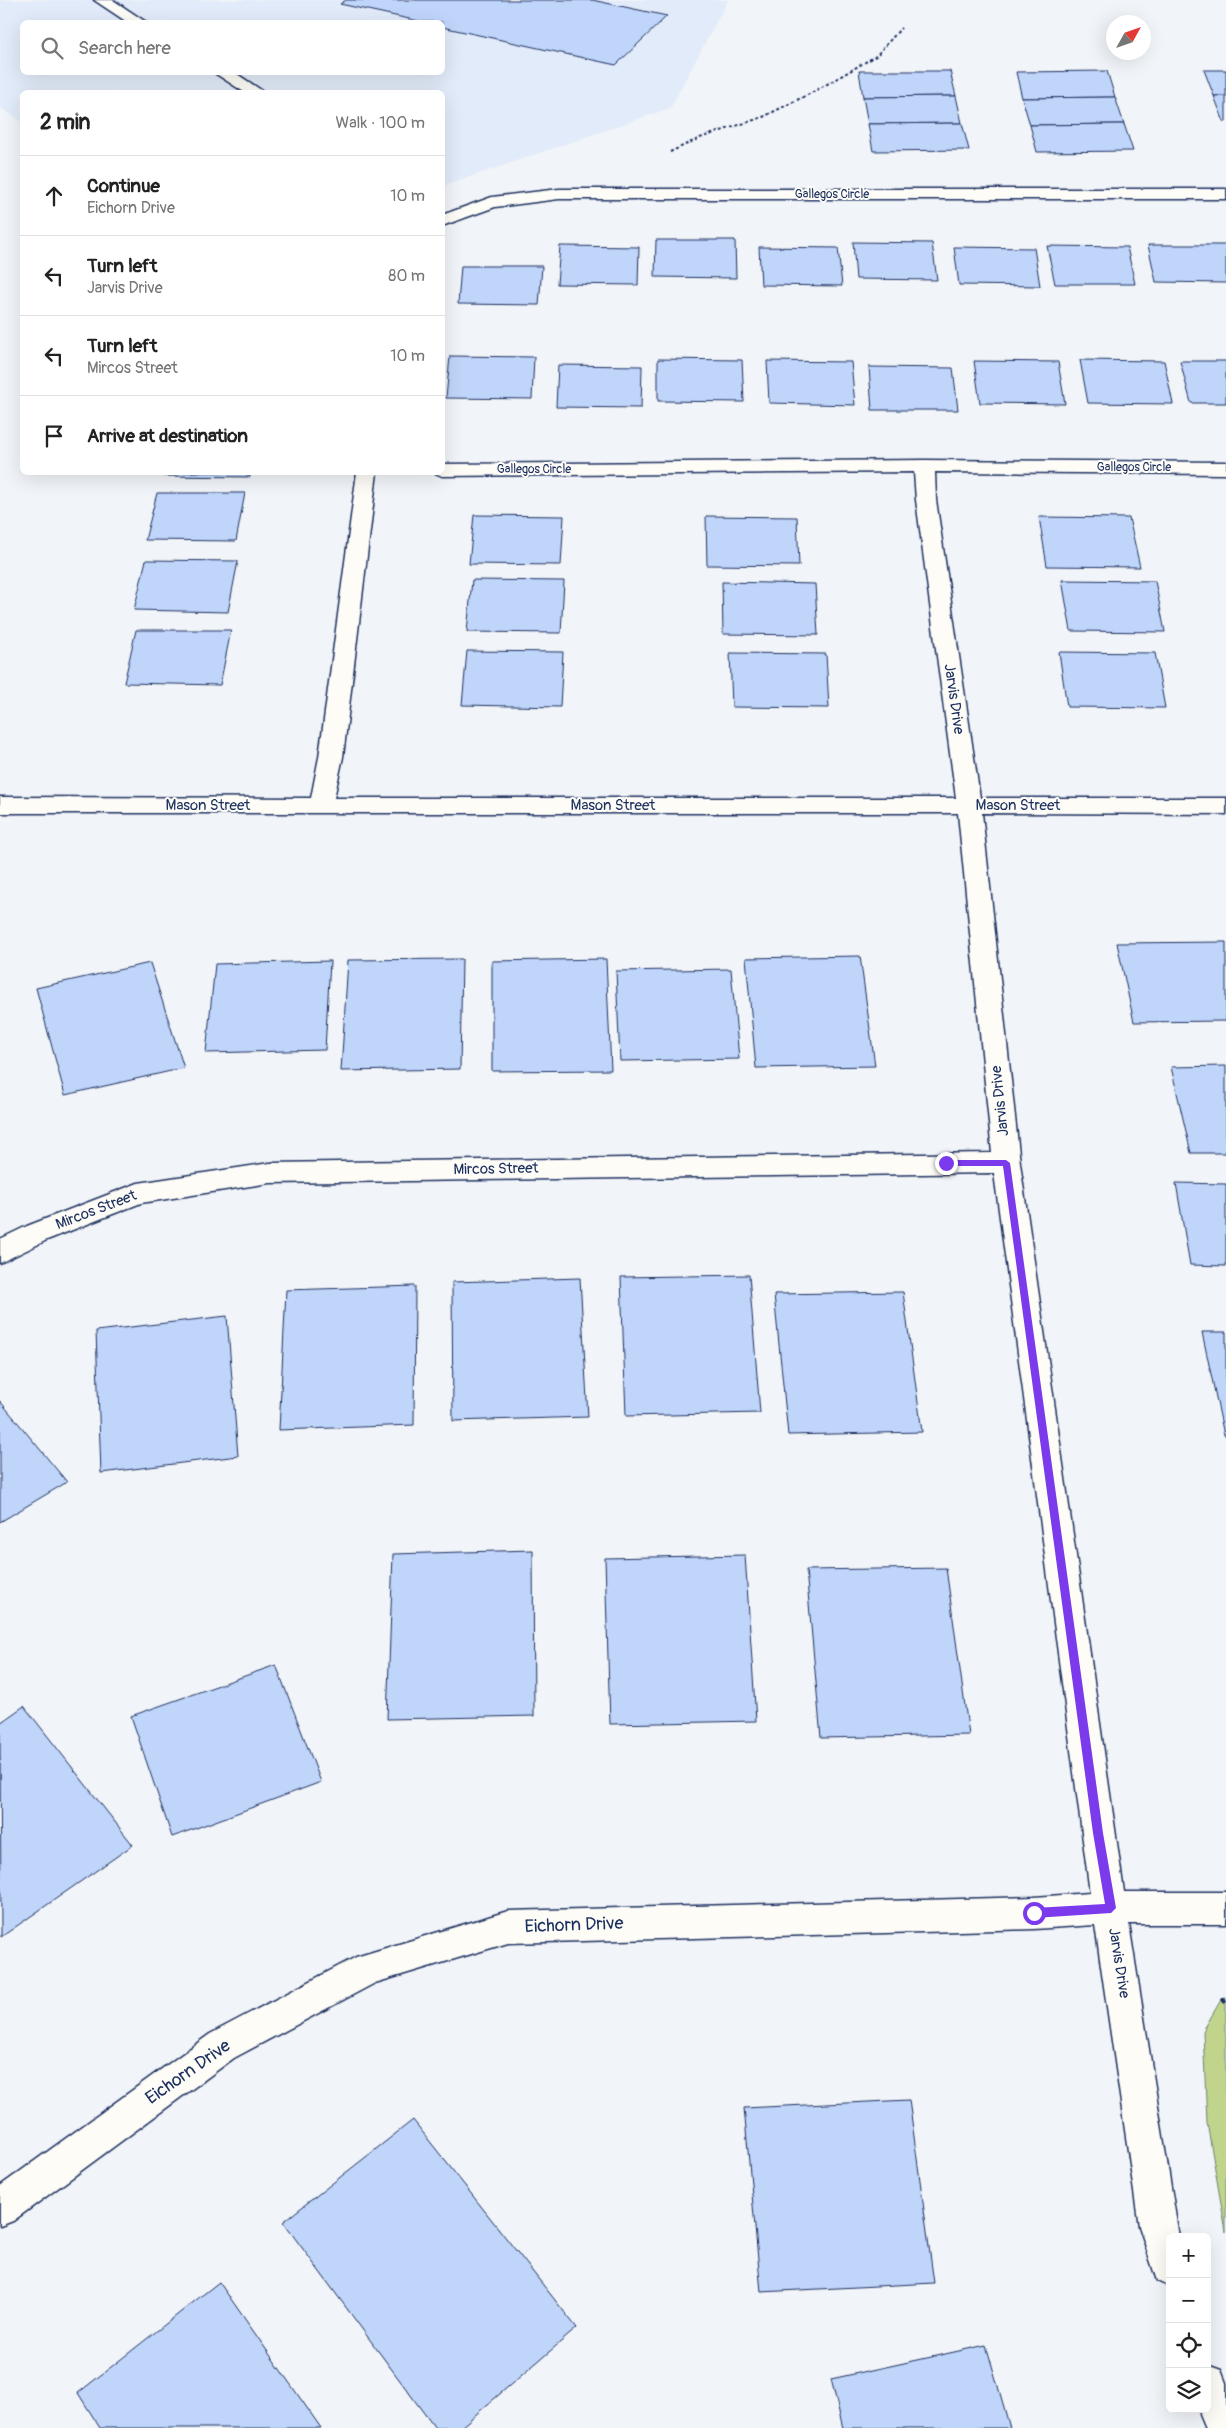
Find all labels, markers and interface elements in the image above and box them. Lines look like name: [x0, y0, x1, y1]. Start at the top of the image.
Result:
north arrow: [1106, 15, 1151, 60]
search box: [20, 20, 445, 75]
icon: search: [38, 34, 66, 62]
text: Search here: [78, 36, 171, 60]
text: 2 min: [40, 109, 90, 136]
text: Walk · 100 m: [336, 113, 425, 133]
text: Continue: [87, 174, 160, 198]
icon: ahead: [40, 182, 68, 210]
text: 10 m: [390, 186, 425, 206]
street label: Gallegos Circle: [795, 187, 869, 202]
text: Eichorn Drive: [87, 198, 175, 218]
text: Turn left: [87, 254, 157, 278]
icon: left: [40, 262, 68, 290]
text: 80 m: [388, 266, 425, 286]
text: Jarvis Drive: [87, 278, 163, 298]
text: Turn left: [87, 334, 157, 358]
icon: left: [40, 342, 68, 370]
text: 10 m: [390, 346, 425, 366]
text: Mircos Street: [87, 358, 178, 378]
icon: arrive: [40, 422, 68, 450]
text: Arrive at destination: [87, 424, 248, 448]
street label: Gallegos Circle: [1097, 460, 1171, 475]
street label: Gallegos Circle: [497, 462, 571, 477]
street label: Jarvis Drive: [940, 663, 968, 736]
street label: Mason Street: [166, 796, 251, 815]
street label: Mason Street: [571, 796, 656, 815]
street label: Mason Street: [976, 796, 1061, 815]
street label: Jarvis Drive: [987, 1064, 1013, 1137]
route end: [935, 1152, 958, 1175]
street label: Mircos Street: [453, 1159, 540, 1179]
street label: Mircos Street: [53, 1186, 140, 1234]
route start: [1023, 1902, 1046, 1925]
street label: Eichorn Drive: [524, 1912, 624, 1938]
street label: Jarvis Drive: [1104, 1926, 1134, 2000]
street label: Eichorn Drive: [141, 2034, 235, 2110]
map controls: [1166, 2233, 1211, 2413]
button: +: [1166, 2233, 1211, 2278]
button: −: [1166, 2278, 1211, 2323]
button: locate: [1166, 2323, 1211, 2368]
button: layers: [1166, 2368, 1211, 2413]

